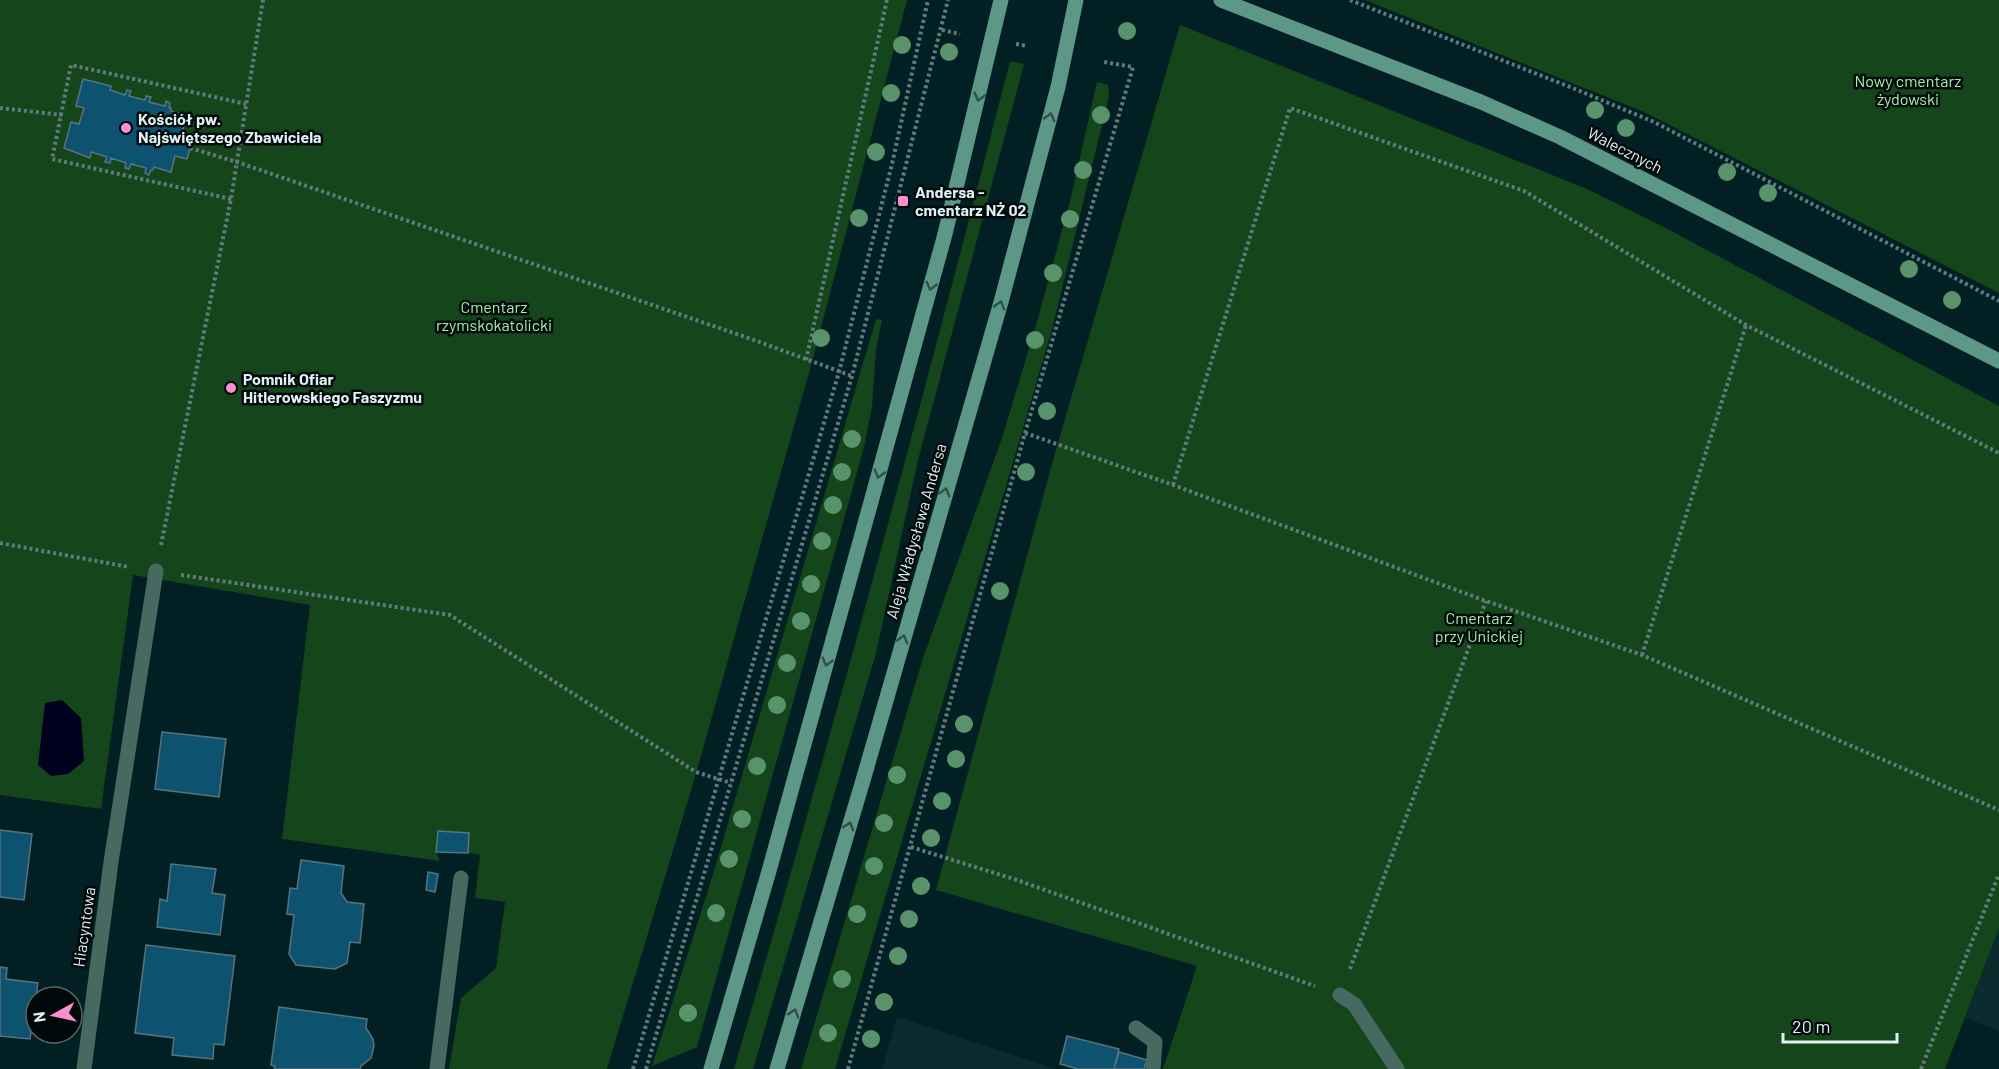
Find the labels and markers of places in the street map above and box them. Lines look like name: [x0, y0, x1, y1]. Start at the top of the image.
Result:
place label: Kościół pw. Najświętszego Zbawiciela: [138, 109, 322, 146]
marker: Kościół pw. Najświętszego Zbawiciela: [119, 121, 133, 135]
place label: Andersa - cmentarz NŻ 02: [915, 182, 1027, 219]
marker: Andersa - cmentarz NŻ 02: [896, 194, 910, 208]
place label: Pomnik Ofiar Hitlerowskiego Faszyzmu: [243, 369, 422, 406]
marker: Pomnik Ofiar Hitlerowskiego Faszyzmu: [224, 381, 238, 395]

